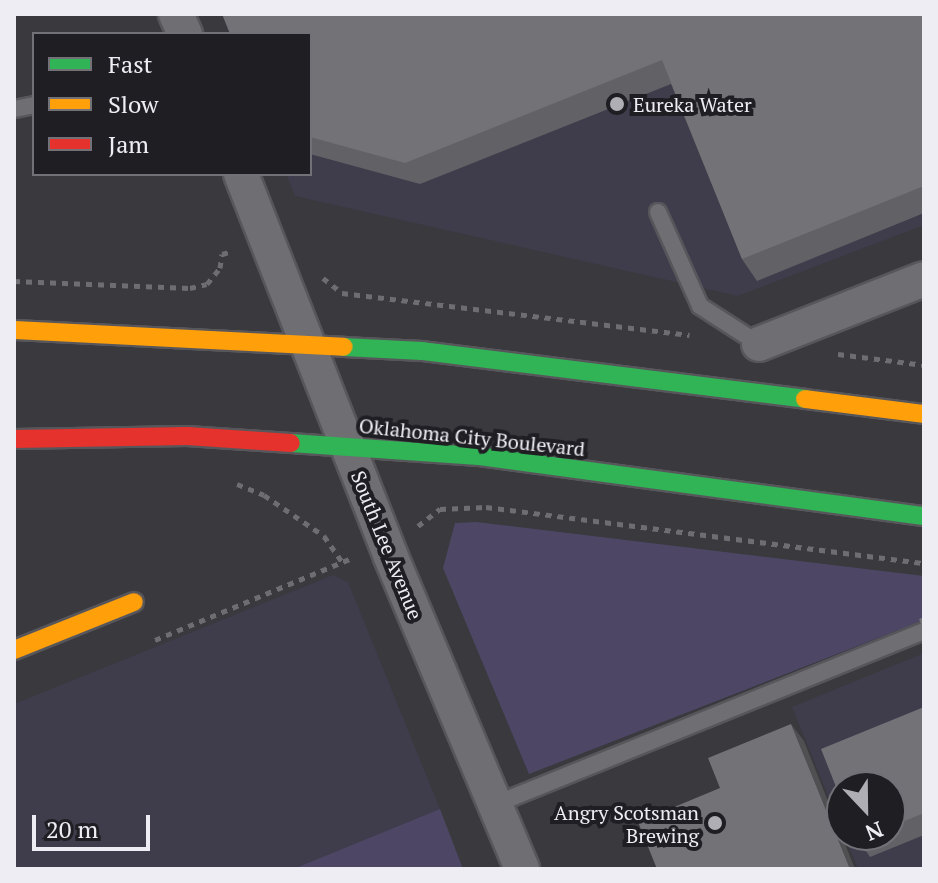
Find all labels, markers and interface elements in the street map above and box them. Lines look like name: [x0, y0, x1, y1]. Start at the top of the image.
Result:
legend: [32, 32, 312, 176]
text: Fast: [108, 48, 152, 80]
text: Slow: [108, 88, 159, 120]
place label: Eureka Water: [633, 92, 752, 116]
marker: Eureka Water: [608, 95, 626, 113]
text: Jam: [108, 128, 149, 160]
street label: Oklahoma City Boulevard: [358, 413, 586, 461]
street label: South Lee Avenue: [346, 467, 428, 623]
north arrow: [826, 771, 906, 851]
scale bar: [36, 799, 154, 849]
place label: Angry Scotsman Brewing: [554, 800, 699, 847]
text: 20 m: [46, 813, 98, 845]
marker: Angry Scotsman Brewing: [706, 814, 724, 832]
text: N: [861, 815, 888, 848]

